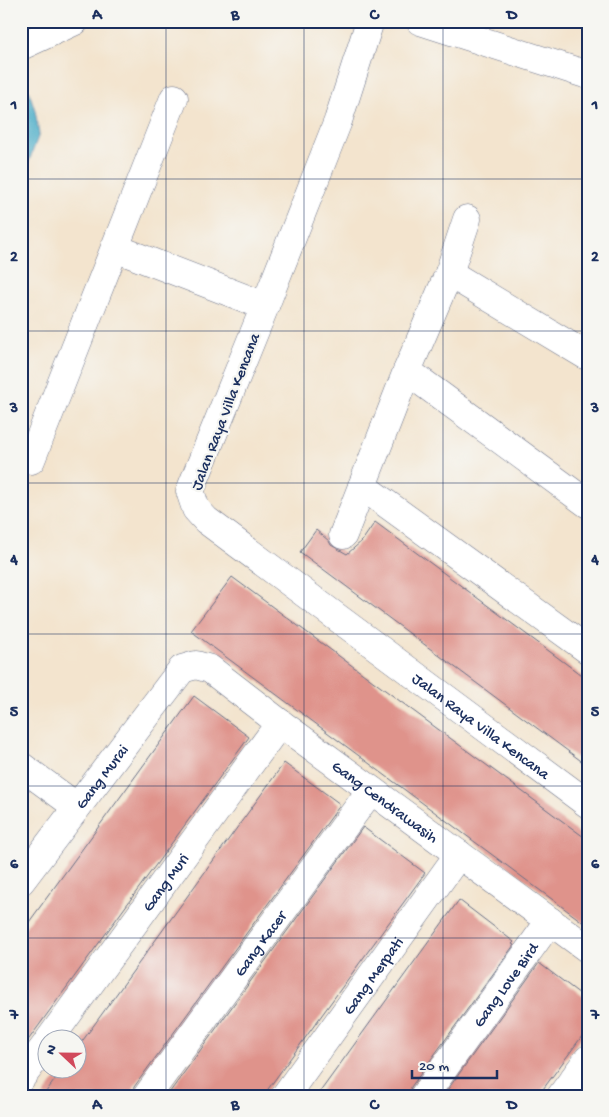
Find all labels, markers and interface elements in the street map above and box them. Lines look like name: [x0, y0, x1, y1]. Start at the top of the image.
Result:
text: A: [91, 7, 103, 26]
text: B: [230, 7, 240, 26]
text: C: [369, 7, 380, 26]
text: D: [505, 7, 518, 26]
text: 1: [10, 97, 17, 116]
text: 1: [591, 97, 598, 116]
text: 2: [10, 249, 18, 268]
text: 2: [591, 249, 599, 268]
street label: Jalan Raya Villa Kencana: [189, 330, 266, 493]
text: 3: [9, 400, 18, 419]
text: 3: [590, 400, 599, 419]
text: 4: [9, 552, 18, 571]
text: 4: [590, 552, 599, 571]
street label: Jalan Raya Villa Kencana: [407, 670, 553, 786]
text: 5: [10, 704, 19, 723]
text: 5: [591, 704, 600, 723]
street label: Gang Murai: [73, 742, 134, 814]
street label: Gang Cendrawasih: [327, 758, 441, 849]
street label: Gang Muri: [140, 851, 195, 916]
text: 6: [10, 856, 19, 875]
text: 6: [591, 856, 600, 875]
street label: Gang Kacer: [232, 907, 293, 981]
street label: Gang Merpati: [340, 934, 409, 1020]
street label: Gang Love Bird: [471, 939, 545, 1032]
text: 7: [9, 1007, 19, 1026]
text: 7: [590, 1007, 600, 1026]
north arrow: [38, 1030, 88, 1080]
text: N: [43, 1043, 62, 1057]
scale bar: [412, 1047, 496, 1079]
text: 20 m: [419, 1058, 449, 1076]
text: A: [91, 1097, 103, 1116]
text: B: [230, 1097, 240, 1116]
text: C: [369, 1097, 380, 1116]
text: D: [505, 1097, 518, 1116]

